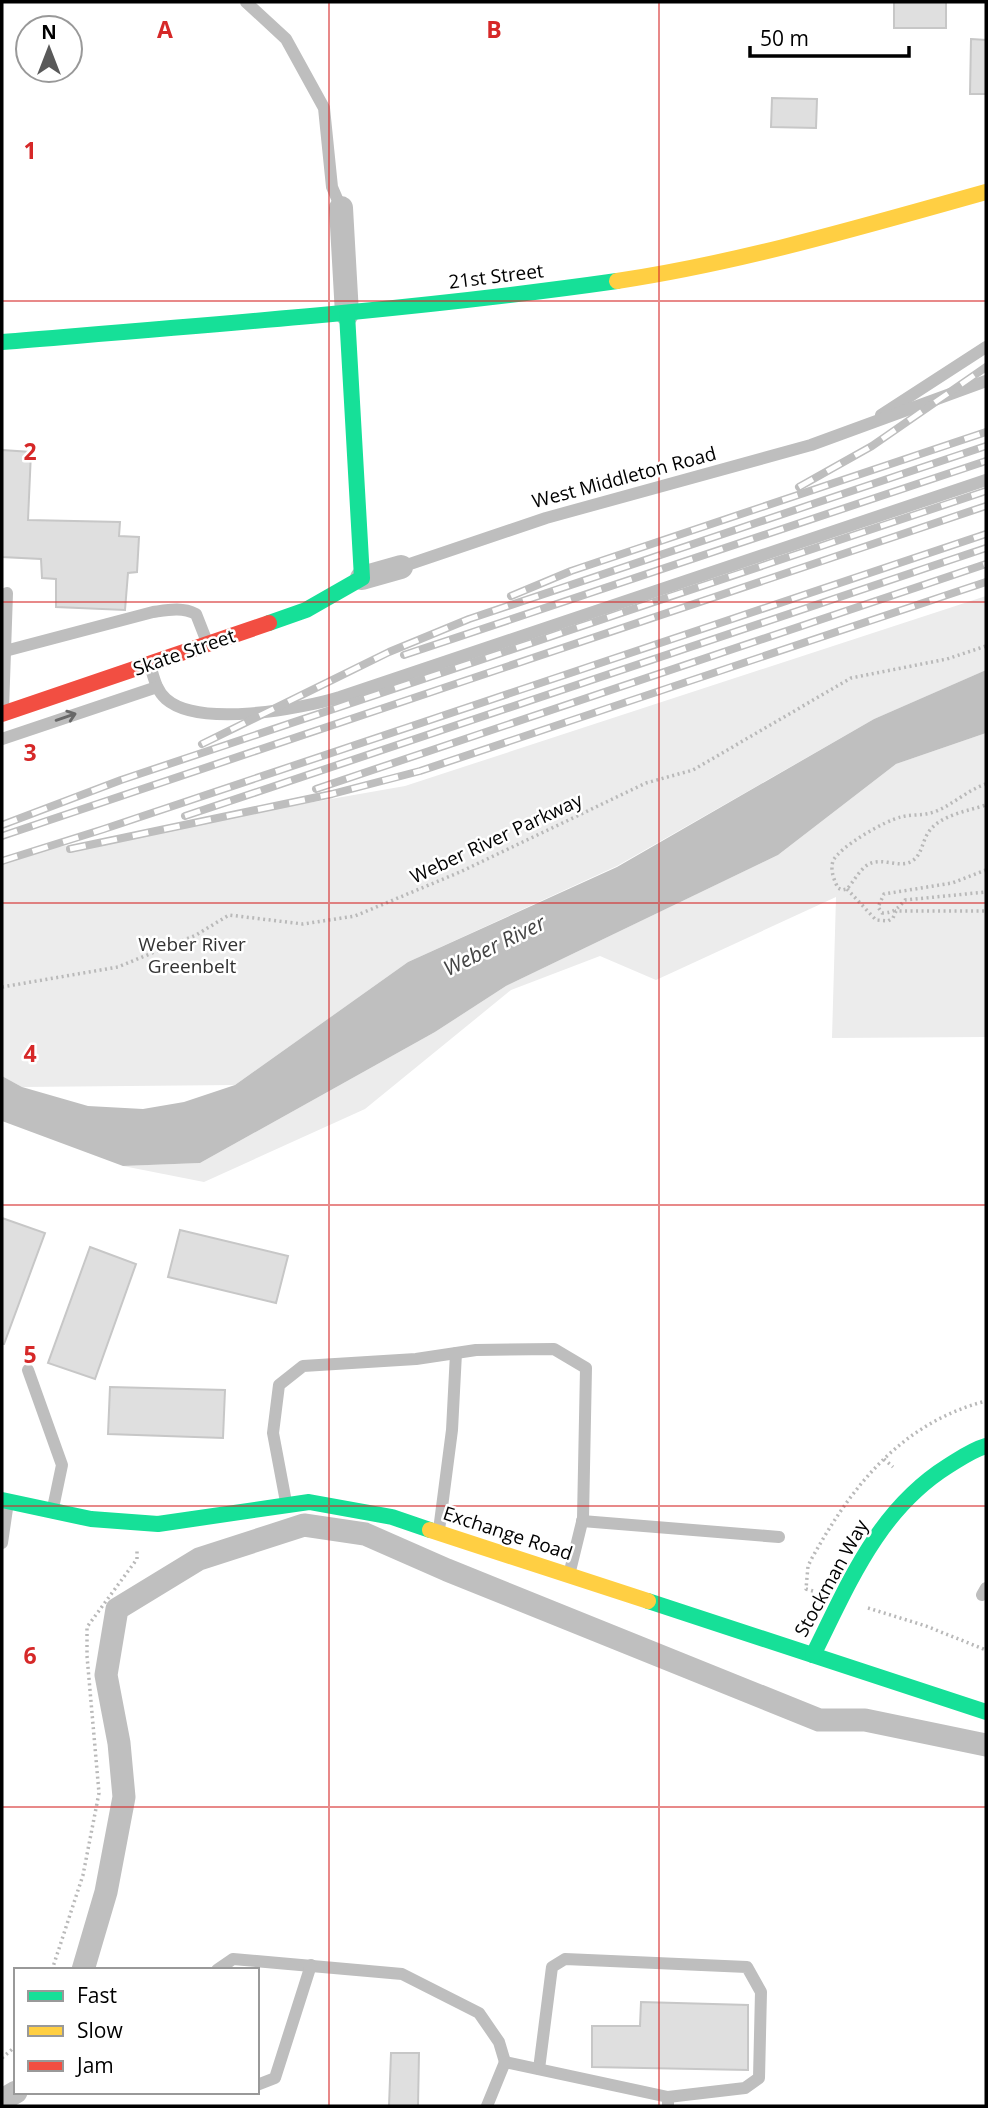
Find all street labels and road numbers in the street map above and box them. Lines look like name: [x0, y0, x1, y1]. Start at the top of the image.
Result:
street label: 21st Street: [447, 257, 545, 295]
street label: West Middleton Road: [529, 440, 719, 514]
street label: Skate Street: [129, 622, 239, 682]
street label: Weber River Parkway: [406, 786, 587, 889]
street label: Exchange Road: [440, 1500, 576, 1566]
street label: Stockman Way: [788, 1514, 874, 1641]

